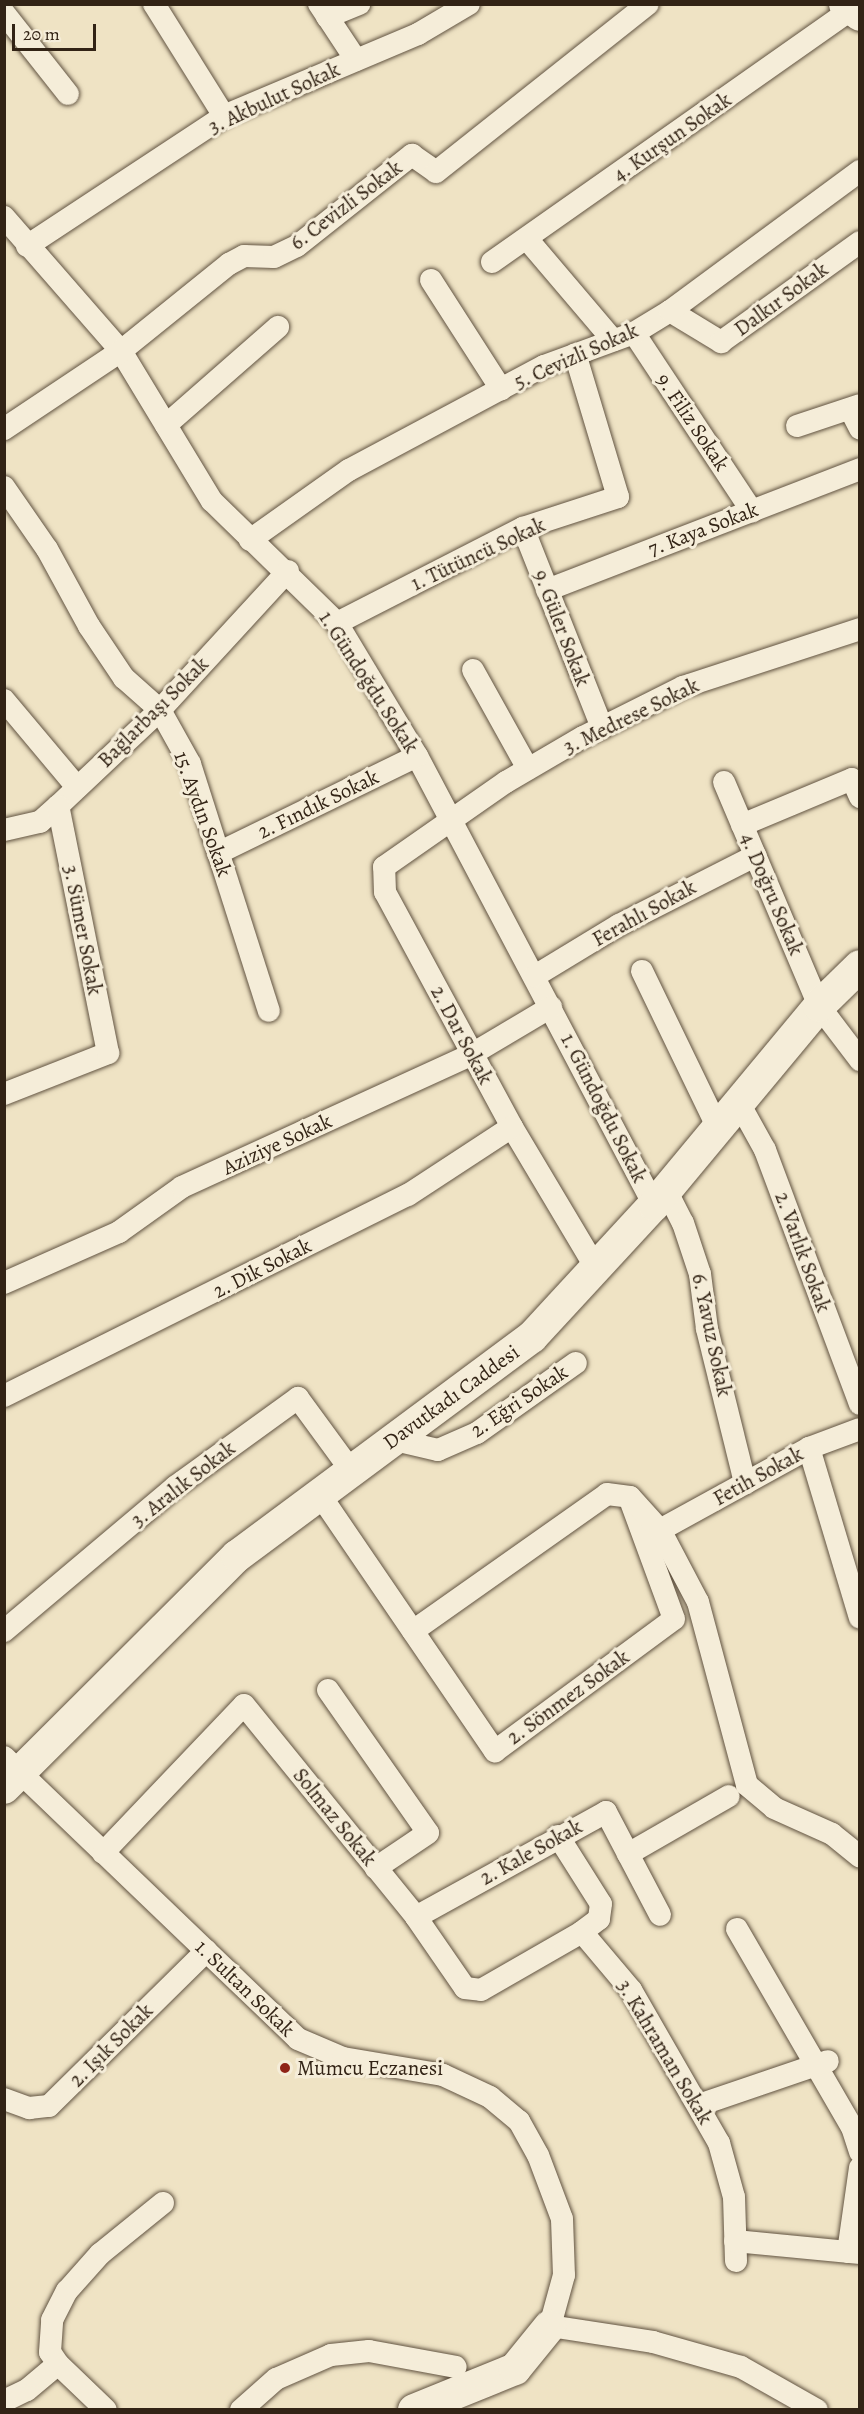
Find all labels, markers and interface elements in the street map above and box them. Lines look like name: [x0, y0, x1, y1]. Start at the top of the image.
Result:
scale bar: [15, 12, 99, 50]
text: 20 m: [23, 22, 60, 46]
street label: 3. Akbulut Sokak: [204, 56, 344, 140]
street label: 4. Kurşun Sokak: [608, 87, 736, 187]
street label: 6. Cevizli Sokak: [285, 155, 407, 255]
street label: Dalkır Sokak: [729, 257, 833, 341]
street label: 5. Cevizli Sokak: [510, 317, 642, 395]
street label: 9. Filiz Sokak: [651, 368, 735, 476]
street label: 7. Kaya Sokak: [644, 496, 762, 562]
street label: 1. Tütüncü Sokak: [407, 512, 549, 596]
street label: 9. Güler Sokak: [528, 566, 596, 690]
street label: 1. Gündoğdu Sokak: [314, 606, 424, 758]
street label: Bağlarbaşı Sokak: [92, 651, 214, 773]
street label: 3. Medrese Sokak: [559, 672, 703, 760]
street label: 15. Aydın Sokak: [169, 748, 237, 880]
street label: 2. Fındık Sokak: [253, 764, 383, 844]
street label: 4. Doğru Sokak: [735, 829, 809, 959]
street label: 3. Sümer Sokak: [58, 863, 108, 997]
street label: Ferahlı Sokak: [588, 874, 700, 952]
street label: 2. Dar Sokak: [425, 981, 499, 1089]
street label: 1. Gündoğdu Sokak: [555, 1029, 653, 1187]
street label: Aziziye Sokak: [218, 1108, 336, 1180]
street label: 2. Varlık Sokak: [770, 1188, 836, 1316]
street label: 2. Dik Sokak: [209, 1232, 315, 1304]
street label: 6. Yavuz Sokak: [687, 1271, 737, 1399]
street label: Davutkadı Caddesi: [378, 1339, 524, 1455]
street label: 2. Eğri Sokak: [465, 1359, 573, 1443]
street label: 3. Aralık Sokak: [126, 1435, 240, 1533]
street label: Fetih Sokak: [709, 1441, 807, 1511]
street label: 2. Sönmez Sokak: [502, 1644, 634, 1750]
street label: Solmaz Sokak: [288, 1763, 382, 1871]
street label: 2. Kale Sokak: [475, 1813, 587, 1891]
street label: 1. Sultan Sokak: [190, 1934, 300, 2042]
street label: 3. Kahraman Sokak: [612, 1975, 718, 2129]
street label: 2. Işık Sokak: [64, 1998, 158, 2092]
place label: Mumcu Eczanesi: [297, 2055, 443, 2081]
marker: Mumcu Eczanesi: [278, 2061, 292, 2075]

